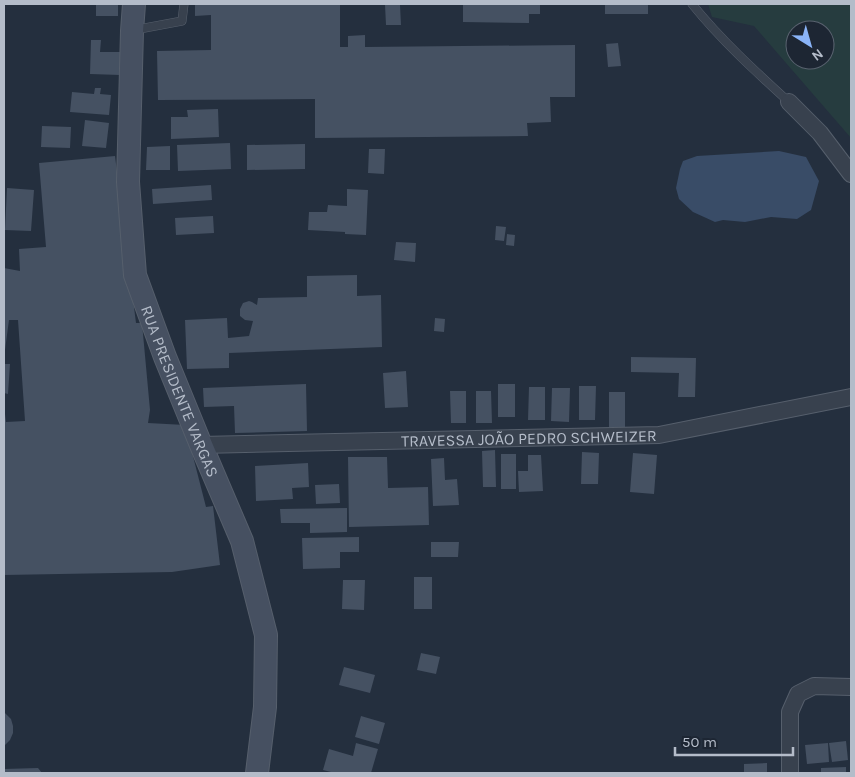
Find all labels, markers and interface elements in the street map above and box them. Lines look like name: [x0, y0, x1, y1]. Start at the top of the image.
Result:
north arrow: [785, 20, 835, 70]
text: N: [808, 45, 827, 65]
street label: RUA PRESIDENTE VARGAS: [137, 303, 223, 480]
street label: TRAVESSA JOÃO PEDRO SCHWEIZER: [401, 426, 657, 451]
scale bar: [675, 724, 792, 756]
text: 50 m: [682, 733, 717, 751]

